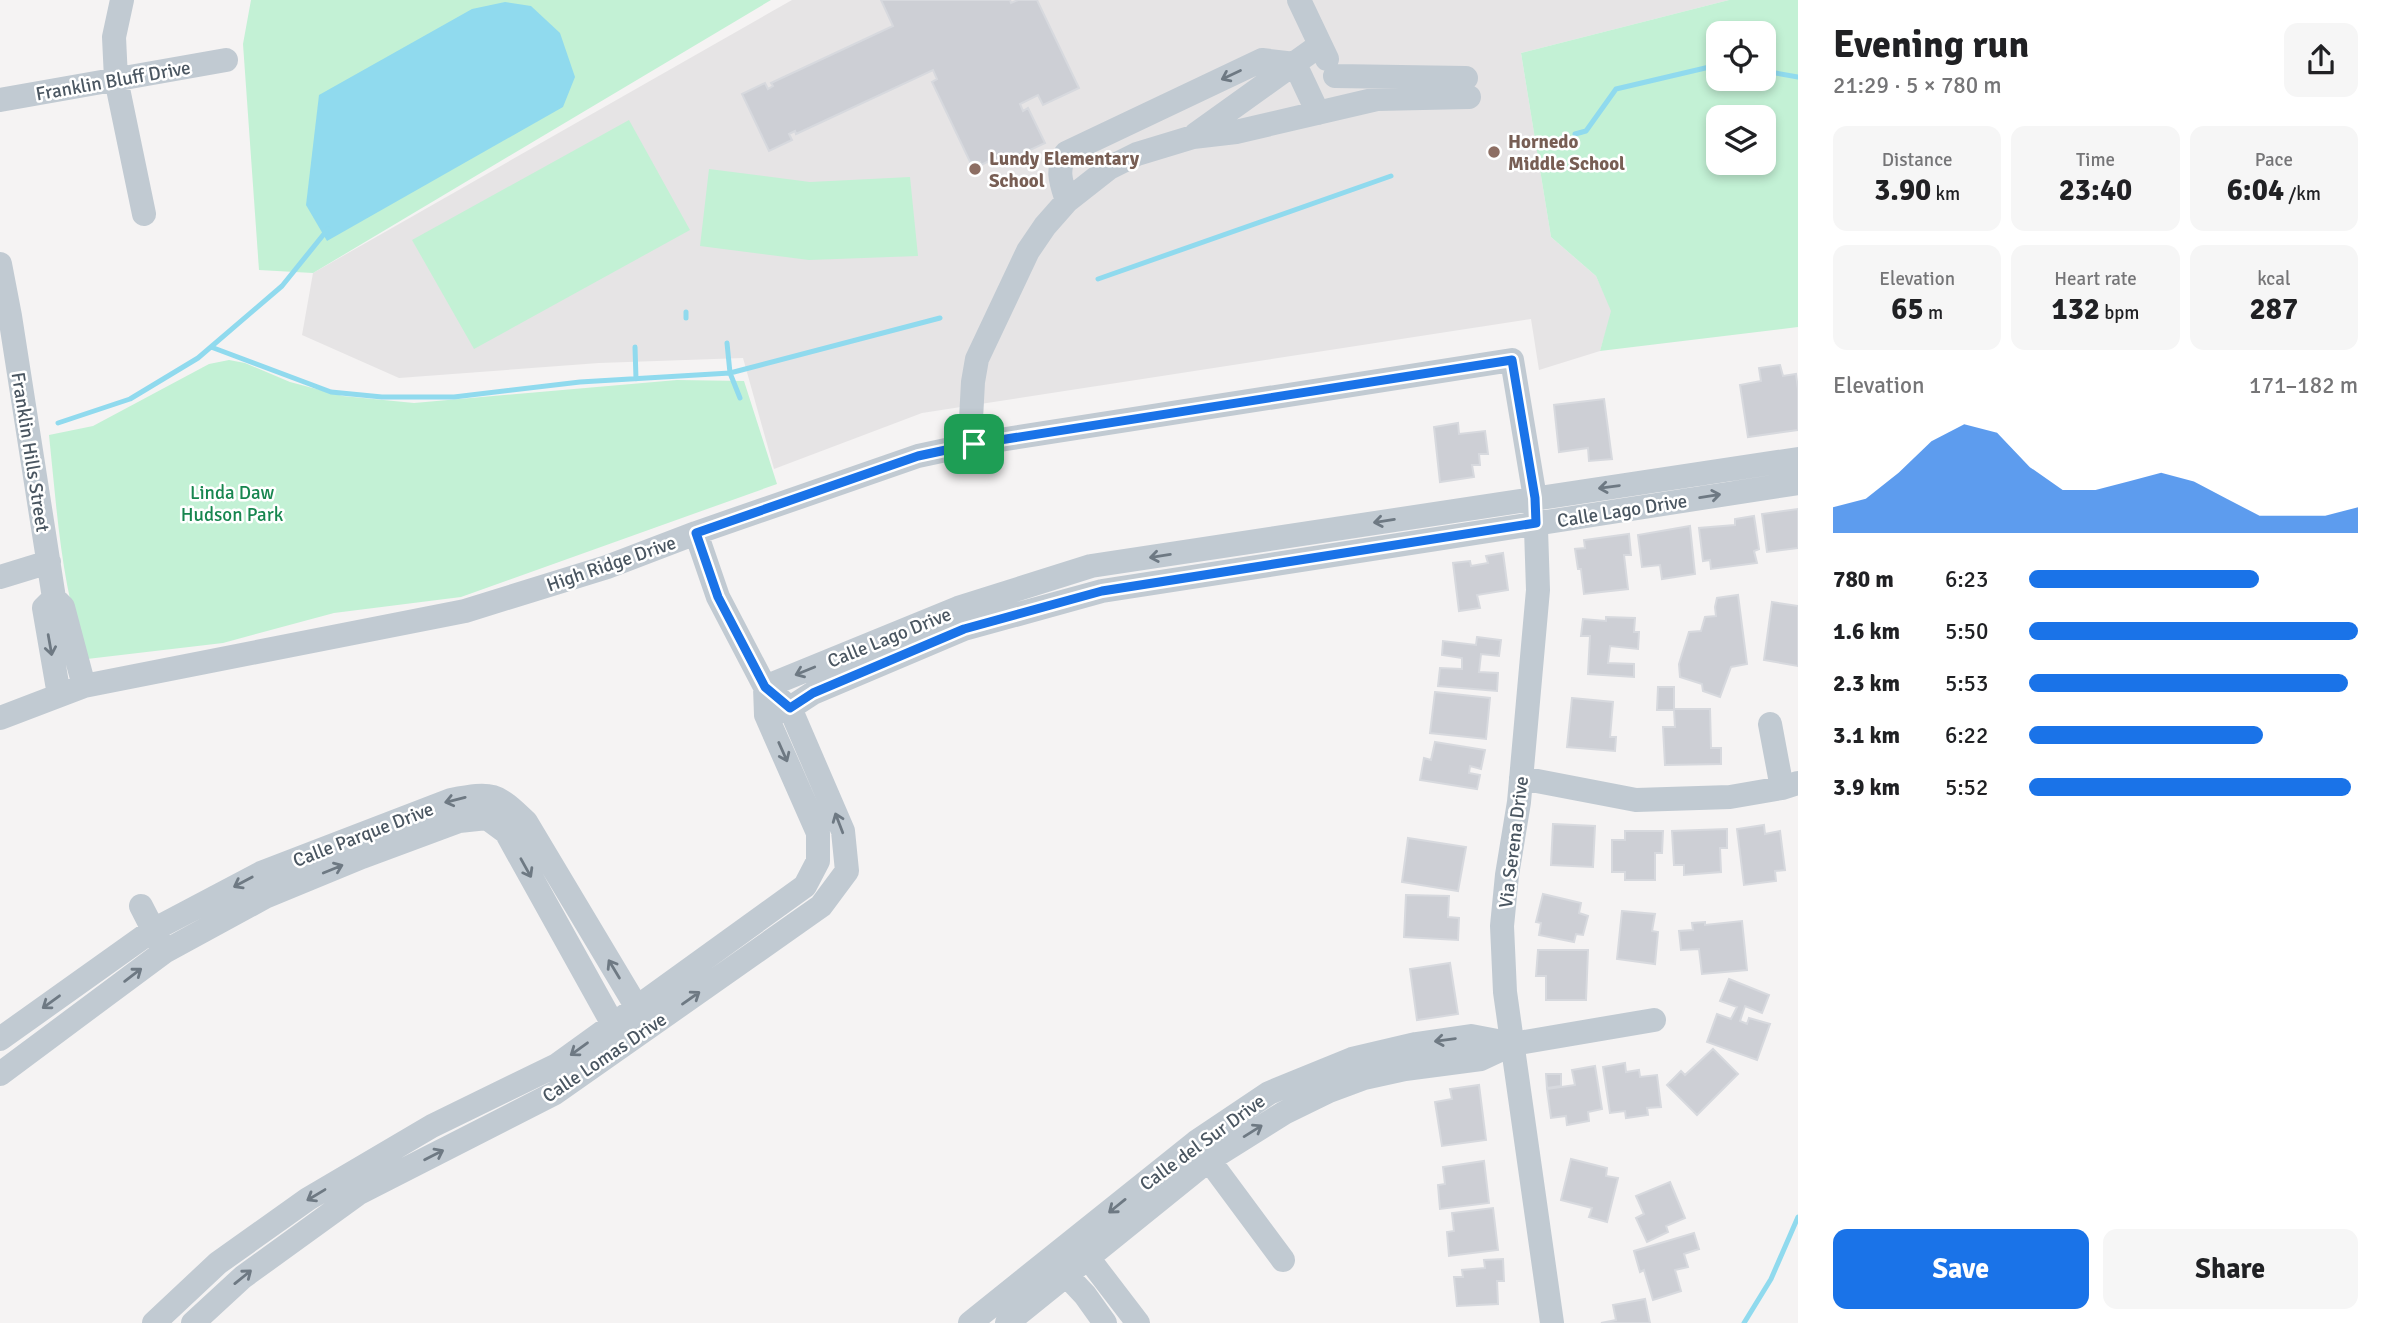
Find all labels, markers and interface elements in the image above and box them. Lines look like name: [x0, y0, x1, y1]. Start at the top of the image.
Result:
map controls: [1706, 21, 1776, 175]
button: locate: [1706, 21, 1776, 91]
text: Evening run: [1833, 21, 2029, 68]
button: share: [2284, 23, 2358, 97]
street label: Franklin Bluff Drive: [34, 56, 192, 106]
one-way arrow: [1221, 69, 1242, 82]
text: 21:29 · 5 × 780 m: [1833, 71, 2002, 100]
button: layers: [1706, 105, 1776, 175]
place label: Hornedo Middle School: [1508, 130, 1625, 176]
marker: Hornedo Middle School: [1486, 144, 1502, 160]
place label: Lundy Elementary School: [989, 147, 1140, 193]
text: Distance: [1882, 148, 1953, 172]
text: Time: [2076, 148, 2115, 172]
text: Pace: [2255, 148, 2293, 172]
marker: Lundy Elementary School: [967, 161, 983, 177]
text: 3.90: [1874, 172, 1931, 209]
text: 23:40: [2059, 172, 2132, 209]
text: 6:04: [2227, 172, 2284, 209]
text: km: [1931, 182, 1960, 206]
text: /km: [2284, 182, 2321, 206]
text: Elevation: [1879, 267, 1955, 291]
text: Heart rate: [2054, 267, 2137, 291]
text: kcal: [2257, 267, 2290, 291]
text: 65: [1891, 291, 1924, 328]
text: 132: [2051, 291, 2100, 328]
text: 287: [2250, 291, 2298, 328]
text: m: [1924, 301, 1943, 325]
text: bpm: [2100, 301, 2140, 325]
street label: Franklin Hills Street: [6, 370, 55, 534]
text: Elevation: [1833, 371, 1925, 400]
text: 171–182 m: [2249, 371, 2358, 400]
pin: [944, 414, 1004, 474]
icon: arrive: [955, 425, 993, 463]
park label: Linda Daw Hudson Park: [181, 481, 284, 527]
one-way arrow: [1598, 481, 1621, 494]
street label: Calle Lago Drive: [1555, 489, 1689, 533]
one-way arrow: [1698, 490, 1721, 503]
one-way arrow: [1374, 515, 1396, 528]
street label: High Ridge Drive: [543, 531, 679, 597]
one-way arrow: [1149, 550, 1171, 563]
text: 780 m: [1833, 565, 1894, 594]
text: 6:23: [1945, 565, 1988, 594]
street label: Calle Lago Drive: [824, 602, 955, 674]
text: 1.6 km: [1833, 617, 1900, 646]
text: 5:50: [1945, 617, 1988, 646]
one-way arrow: [44, 633, 57, 656]
one-way arrow: [794, 665, 816, 678]
text: 2.3 km: [1833, 669, 1900, 698]
text: 5:53: [1945, 669, 1988, 698]
text: 3.1 km: [1833, 721, 1900, 750]
text: 6:22: [1945, 721, 1988, 750]
one-way arrow: [777, 741, 790, 762]
text: 3.9 km: [1833, 773, 1900, 802]
text: 5:52: [1945, 773, 1988, 802]
street label: Via Serena Drive: [1494, 775, 1534, 909]
one-way arrow: [444, 794, 467, 807]
street label: Calle Parque Drive: [290, 797, 437, 873]
one-way arrow: [832, 813, 845, 834]
one-way arrow: [519, 857, 533, 877]
one-way arrow: [322, 861, 344, 874]
one-way arrow: [234, 875, 254, 889]
one-way arrow: [607, 959, 621, 979]
one-way arrow: [123, 968, 142, 982]
one-way arrow: [681, 991, 700, 1005]
one-way arrow: [41, 994, 60, 1009]
street label: Calle Lomas Drive: [538, 1007, 671, 1108]
one-way arrow: [1435, 1033, 1457, 1046]
one-way arrow: [570, 1042, 589, 1056]
street label: Calle del Sur Drive: [1135, 1089, 1270, 1196]
one-way arrow: [1243, 1123, 1263, 1137]
one-way arrow: [424, 1147, 444, 1161]
one-way arrow: [306, 1188, 326, 1202]
one-way arrow: [1108, 1198, 1127, 1213]
button: Save: [1833, 1229, 2089, 1309]
button: Share: [2103, 1229, 2358, 1309]
one-way arrow: [234, 1269, 252, 1285]

